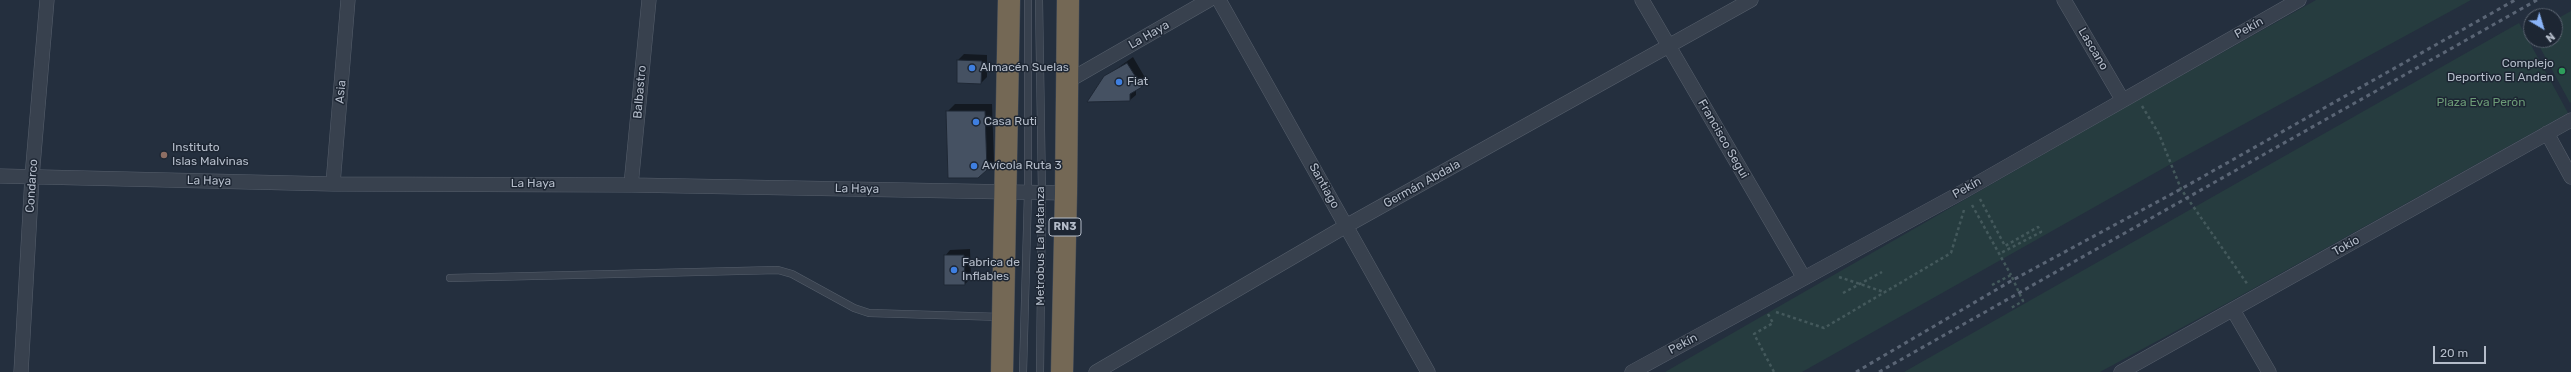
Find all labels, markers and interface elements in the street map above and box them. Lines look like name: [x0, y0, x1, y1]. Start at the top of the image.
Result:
north arrow: [2523, 8, 2563, 48]
street label: Pekín: [2232, 14, 2266, 42]
street label: La Haya: [1126, 18, 1172, 52]
street label: Lascano: [2075, 25, 2111, 73]
text: N: [2543, 29, 2557, 45]
place label: Complejo Deportivo El Anden: [2447, 57, 2554, 85]
place label: Almacén Suelas: [980, 61, 1069, 75]
marker: Almacén Suelas: [967, 63, 977, 73]
street label: Balbastro: [630, 65, 650, 119]
marker: Complejo Deportivo El Anden: [2557, 66, 2567, 76]
place label: Fiat: [1127, 75, 1148, 89]
marker: Fiat: [1114, 77, 1124, 87]
street label: Asia: [333, 80, 349, 104]
park label: Plaza Eva Perón: [2437, 96, 2525, 110]
street label: Francisco Segui: [1695, 97, 1751, 181]
place label: Casa Ruti: [984, 115, 1037, 129]
marker: Casa Ruti: [971, 117, 981, 127]
place label: Instituto Islas Malvinas: [172, 141, 249, 169]
marker: Instituto Islas Malvinas: [159, 150, 169, 160]
street label: Germán Abdala: [1381, 157, 1463, 211]
street label: Condarco: [23, 159, 41, 213]
place label: Avícola Ruta 3: [982, 159, 1062, 173]
marker: Avícola Ruta 3: [969, 161, 979, 171]
street label: Santiago: [1306, 161, 1342, 211]
street label: La Haya: [187, 173, 231, 189]
street label: Pekín: [1950, 174, 1984, 202]
street label: La Haya: [511, 177, 555, 191]
street label: La Haya: [835, 181, 879, 197]
street label: Metrobus La Matanza: [1034, 186, 1048, 306]
road number: RN3: [1049, 218, 1081, 236]
street label: Tokio: [2330, 233, 2362, 259]
place label: Fabrica de Inflables: [962, 256, 1020, 284]
marker: Fabrica de Inflables: [949, 265, 959, 275]
street label: Pekín: [1666, 330, 1700, 358]
scale bar: [2435, 338, 2488, 364]
text: 20 m: [2440, 346, 2468, 360]

